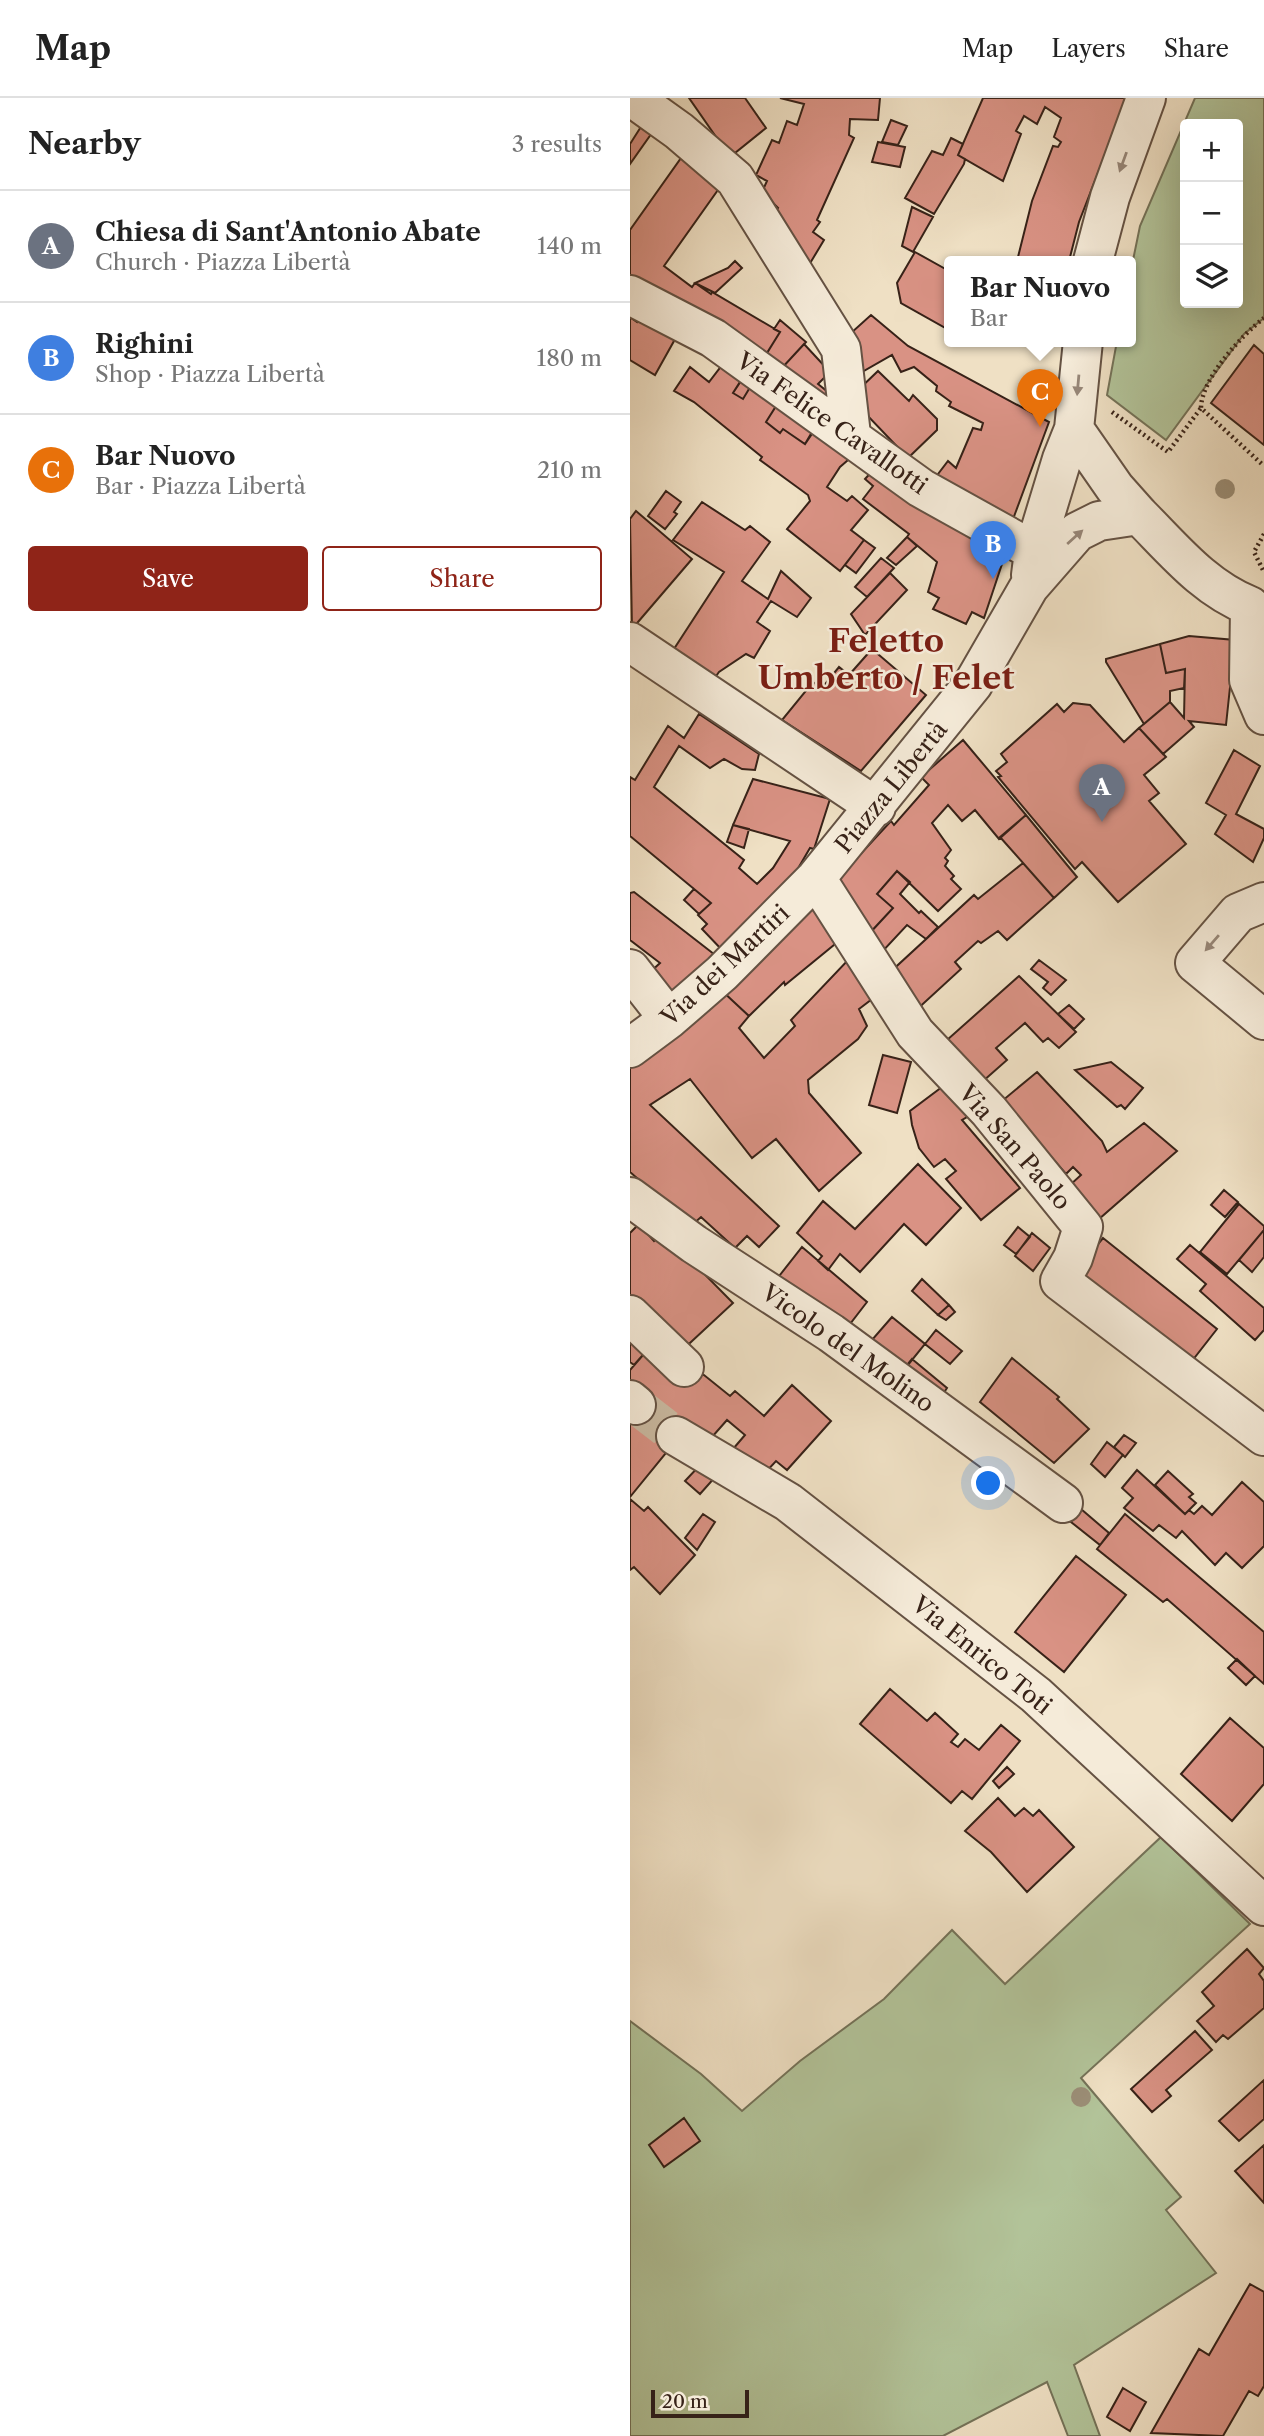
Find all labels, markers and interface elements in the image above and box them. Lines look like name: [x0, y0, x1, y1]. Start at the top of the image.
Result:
text: Map: [35, 28, 111, 69]
text: Map: [962, 34, 1013, 63]
text: Layers: [1051, 34, 1126, 63]
text: Share: [1164, 34, 1229, 63]
map controls: [1180, 119, 1243, 308]
button: +: [1180, 119, 1243, 182]
text: Nearby: [28, 125, 141, 162]
text: 3 results: [512, 130, 602, 158]
one-way arrow: [1117, 151, 1128, 172]
button: −: [1180, 182, 1243, 245]
text: Chiesa di Sant'Antonio Abate: [95, 216, 481, 248]
text: A: [42, 232, 60, 260]
text: 140 m: [537, 232, 602, 260]
button: layers: [1180, 245, 1243, 308]
text: Church · Piazza Libertà: [95, 248, 351, 276]
popup: [944, 256, 1136, 347]
text: Bar Nuovo: [970, 272, 1110, 304]
text: Bar: [970, 304, 1008, 332]
text: Righini: [95, 328, 194, 360]
text: B: [42, 344, 60, 372]
text: 180 m: [537, 344, 602, 372]
street label: Via Felice Cavallotti: [730, 345, 933, 500]
text: Shop · Piazza Libertà: [95, 360, 325, 388]
pin: C: [1017, 369, 1063, 427]
one-way arrow: [1072, 374, 1083, 396]
text: Bar Nuovo: [95, 440, 236, 472]
text: C: [42, 456, 60, 484]
text: 210 m: [537, 456, 602, 484]
text: Bar · Piazza Libertà: [95, 472, 306, 500]
pin: B: [970, 521, 1016, 579]
one-way arrow: [1066, 529, 1083, 545]
button: Save: [28, 546, 308, 611]
button: Share: [322, 546, 602, 611]
district label: Feletto Umberto / Felet: [758, 621, 1014, 697]
street label: Piazza Libertà: [829, 715, 953, 859]
pin: A: [1079, 764, 1125, 822]
street label: Via dei Martiri: [654, 898, 795, 1033]
one-way arrow: [1205, 935, 1220, 952]
street label: Via San Paolo: [952, 1078, 1077, 1216]
street label: Vicolo del Molino: [755, 1277, 940, 1418]
your location: [971, 1466, 1005, 1500]
street label: Via Enrico Toti: [905, 1589, 1058, 1720]
scale bar: [651, 2387, 749, 2419]
text: 20 m: [662, 2390, 708, 2413]

